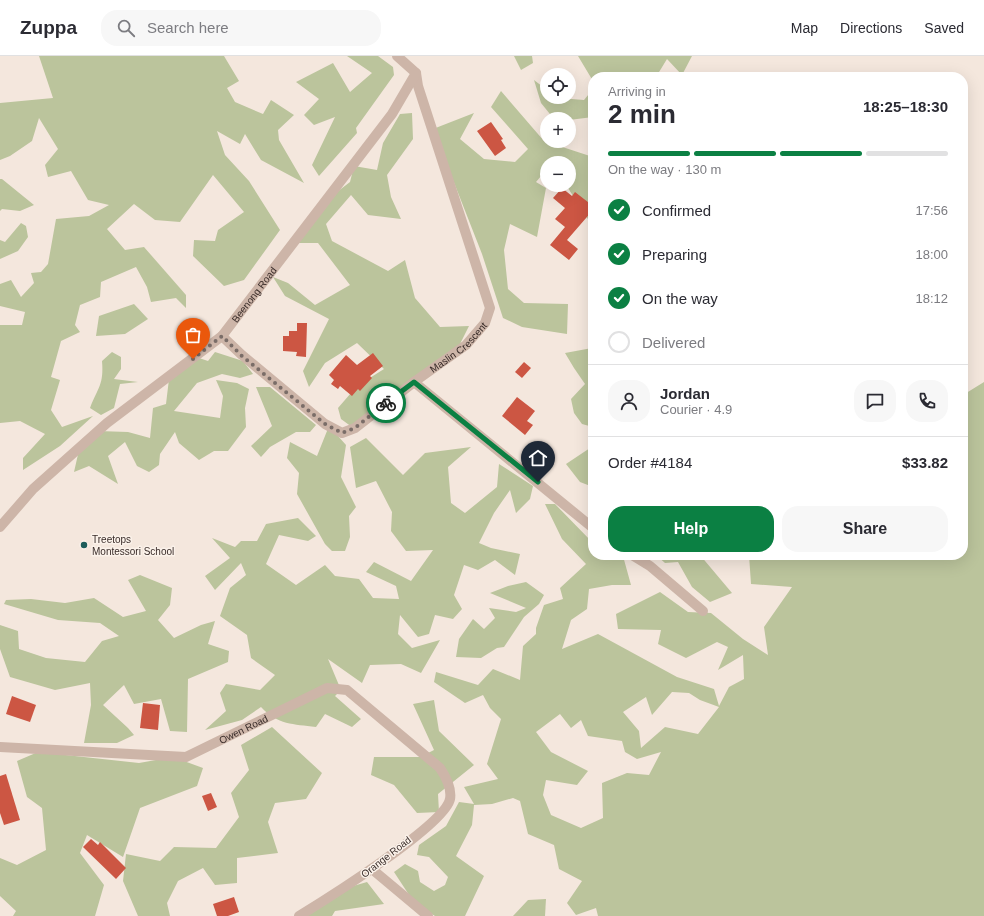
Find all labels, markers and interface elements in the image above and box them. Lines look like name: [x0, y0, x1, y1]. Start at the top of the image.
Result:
search box: [101, 10, 381, 46]
text: Zuppa: [20, 17, 77, 38]
icon: search: [115, 17, 137, 39]
text: Search here: [147, 19, 229, 36]
text: Map: [791, 20, 818, 36]
text: Directions: [840, 20, 902, 36]
text: Saved: [924, 20, 964, 36]
map controls: [540, 68, 576, 192]
button: locate: [540, 68, 576, 104]
text: Arriving in: [608, 84, 666, 99]
text: 18:25–18:30: [863, 98, 948, 115]
text: 2 min: [608, 99, 676, 129]
button: +: [540, 112, 576, 148]
button: −: [540, 156, 576, 192]
text: On the way · 130 m: [608, 162, 721, 177]
icon: check: [608, 199, 630, 221]
text: Confirmed: [642, 202, 711, 219]
text: 17:56: [915, 203, 948, 218]
icon: check: [608, 243, 630, 265]
text: Preparing: [642, 246, 707, 263]
text: 18:00: [915, 247, 948, 262]
street label: Beenong Road: [229, 265, 278, 324]
icon: check: [608, 287, 630, 309]
text: On the way: [642, 290, 718, 307]
text: 18:12: [915, 291, 948, 306]
pin: [176, 318, 210, 359]
street label: Maslin Crescent: [428, 320, 489, 375]
icon: bag: [182, 324, 204, 346]
text: Delivered: [642, 334, 705, 351]
button: person: [608, 380, 650, 422]
button: chat: [854, 380, 896, 422]
button: phone: [906, 380, 948, 422]
courier: [366, 383, 406, 423]
text: Jordan: [660, 385, 710, 402]
icon: bike: [375, 392, 397, 414]
text: Courier · 4.9: [660, 402, 732, 417]
pin: [521, 441, 555, 482]
icon: home: [527, 447, 549, 469]
text: Order #4184: [608, 454, 692, 471]
text: $33.82: [902, 454, 948, 471]
button: Help: [608, 506, 774, 552]
button: Share: [782, 506, 948, 552]
place label: Treetops Montessori School: [92, 534, 174, 557]
marker: Treetops Montessori School: [79, 540, 89, 550]
street label: Owen Road: [217, 712, 269, 746]
street label: Orange Road: [359, 834, 413, 880]

